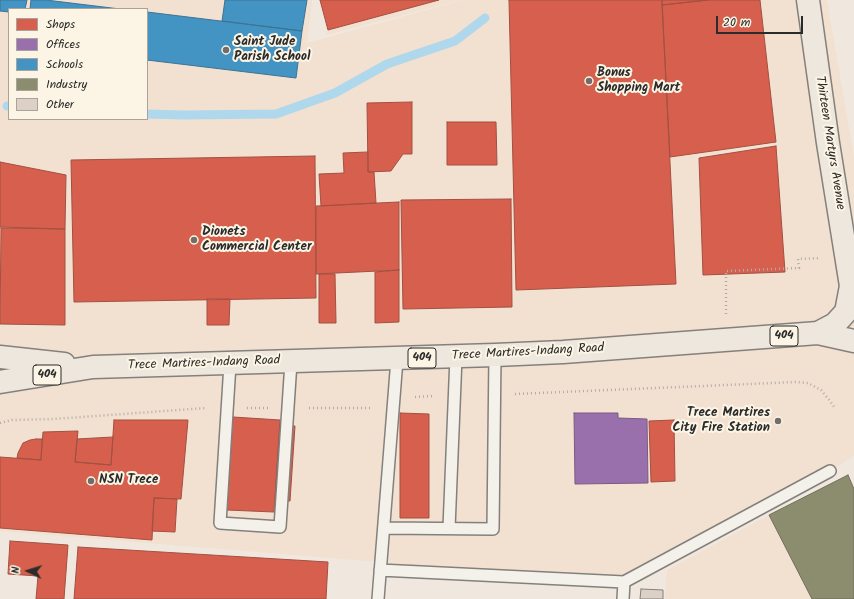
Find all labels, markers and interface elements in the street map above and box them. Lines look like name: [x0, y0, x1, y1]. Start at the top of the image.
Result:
legend: [8, 8, 148, 120]
scale bar: [718, 8, 805, 34]
text: 20 m: [723, 13, 750, 32]
text: Shops: [46, 15, 75, 34]
text: Offices: [46, 35, 80, 54]
place label: Saint Jude Parish School: [234, 35, 310, 66]
marker: Saint Jude Parish School: [221, 45, 231, 55]
text: Schools: [46, 55, 83, 74]
place label: Bonus Shopping Mart: [597, 66, 680, 97]
text: Industry: [46, 75, 87, 94]
street label: Thirteen Martyrs Avenue: [811, 75, 847, 211]
marker: Bonus Shopping Mart: [584, 76, 594, 86]
text: Other: [46, 95, 74, 114]
place label: Dionets Commercial Center: [202, 225, 312, 256]
marker: Dionets Commercial Center: [189, 235, 199, 245]
road number: 404: [770, 326, 798, 346]
street label: Trece Martires-Indang Road: [452, 341, 604, 365]
road number: 404: [408, 348, 436, 368]
street label: Trece Martires-Indang Road: [128, 354, 280, 374]
road number: 404: [33, 365, 61, 385]
place label: Trece Martires City Fire Station: [672, 406, 770, 437]
marker: Trece Martires City Fire Station: [773, 416, 783, 426]
place label: NSN Trece: [99, 473, 158, 489]
marker: NSN Trece: [86, 476, 96, 486]
north arrow: [8, 551, 48, 591]
text: N: [7, 566, 25, 574]

